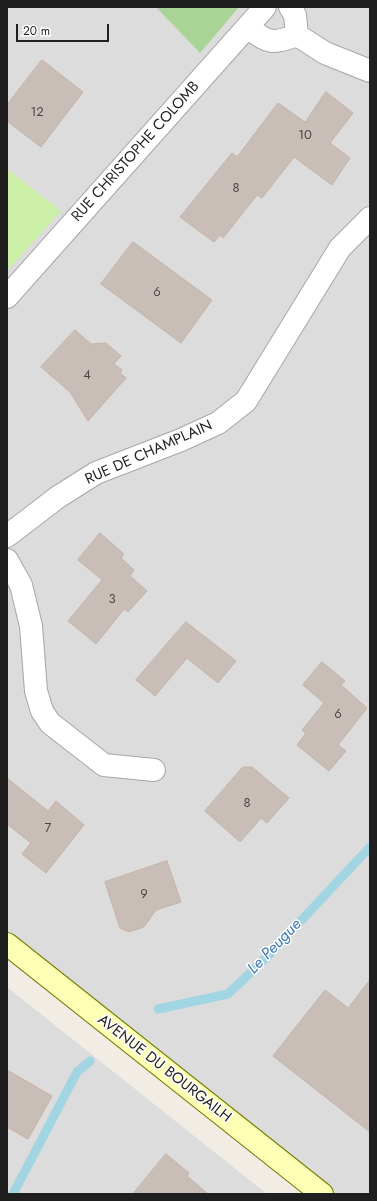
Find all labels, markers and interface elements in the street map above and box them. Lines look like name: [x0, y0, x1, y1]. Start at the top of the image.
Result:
scale bar: [18, 16, 111, 42]
text: 20 m: [23, 22, 50, 40]
street label: RUE CHRISTOPHE COLOMB: [68, 78, 204, 226]
house number: 12: [30, 105, 44, 121]
house number: 10: [298, 128, 312, 144]
house number: 8: [232, 181, 240, 197]
house number: 6: [153, 285, 161, 301]
house number: 4: [83, 368, 91, 384]
street label: RUE DE CHAMPLAIN: [83, 417, 215, 489]
house number: 3: [108, 592, 116, 608]
house number: 6: [334, 707, 342, 723]
house number: 8: [243, 796, 251, 812]
house number: 7: [45, 821, 51, 837]
house number: 9: [140, 887, 148, 903]
water label: Le Peugue: [244, 916, 306, 978]
street label: AVENUE DU BOURGAILH: [94, 1011, 234, 1127]

